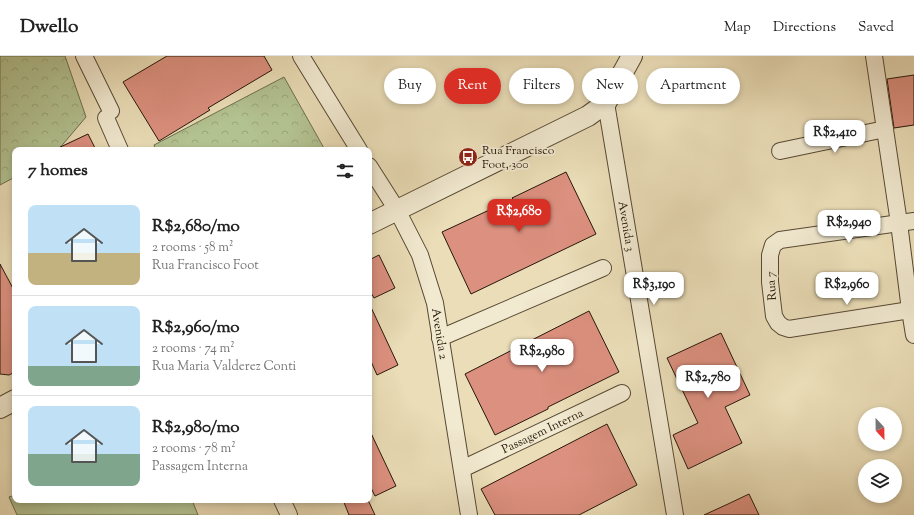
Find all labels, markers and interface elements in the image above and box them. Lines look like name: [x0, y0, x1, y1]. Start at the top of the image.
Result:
text: Dwello: [20, 14, 78, 41]
text: Map: [724, 18, 751, 38]
text: Directions: [773, 18, 836, 38]
text: Saved: [858, 18, 894, 38]
chip: Buy: [384, 68, 436, 104]
chip: Rent: [444, 68, 501, 104]
chip: Filters: [509, 68, 574, 104]
chip: New: [582, 68, 638, 104]
chip: Apartment: [646, 68, 740, 104]
pin: R$2,410: [798, 120, 872, 154]
text: R$2,410: [813, 124, 857, 142]
place label: Rua Francisco Foot, 300: [482, 142, 555, 174]
bus stop icon: Rua Francisco Foot, 300: [457, 146, 479, 168]
text: 7 homes: [28, 159, 88, 183]
icon: filters: [334, 160, 356, 182]
pin: R$2,680: [482, 199, 556, 233]
street label: Avenida 3: [613, 200, 639, 253]
text: R$2,680: [496, 203, 542, 221]
pin: R$2,940: [812, 210, 886, 244]
text: R$2,940: [827, 214, 871, 232]
text: R$2,680/mo: [152, 215, 240, 239]
icon: home: [60, 221, 108, 269]
text: 2 rooms · 58 m²: [152, 239, 233, 257]
text: Rua Francisco Foot: [152, 257, 259, 275]
street label: Rua 7: [762, 271, 782, 301]
pin: R$3,190: [617, 272, 691, 306]
pin: R$2,960: [810, 272, 884, 306]
text: R$3,190: [633, 276, 675, 294]
text: R$2,960: [825, 276, 870, 294]
street label: Avenida 2: [426, 307, 452, 361]
text: R$2,960/mo: [152, 316, 240, 340]
icon: home: [60, 322, 108, 370]
pin: R$2,980: [505, 339, 579, 373]
text: 2 rooms · 74 m²: [152, 340, 235, 358]
text: R$2,980: [519, 343, 565, 361]
text: Rua Maria Valderez Conti: [152, 358, 296, 376]
pin: R$2,780: [671, 365, 745, 399]
text: R$2,780: [685, 369, 731, 387]
street label: Passagem Interna: [499, 404, 587, 459]
north arrow: [858, 407, 902, 451]
map controls: [858, 407, 902, 503]
text: R$2,980/mo: [152, 416, 240, 440]
icon: home: [60, 422, 108, 470]
text: 2 rooms · 78 m²: [152, 440, 236, 458]
text: Passagem Interna: [152, 458, 248, 476]
button: layers: [858, 459, 902, 503]

